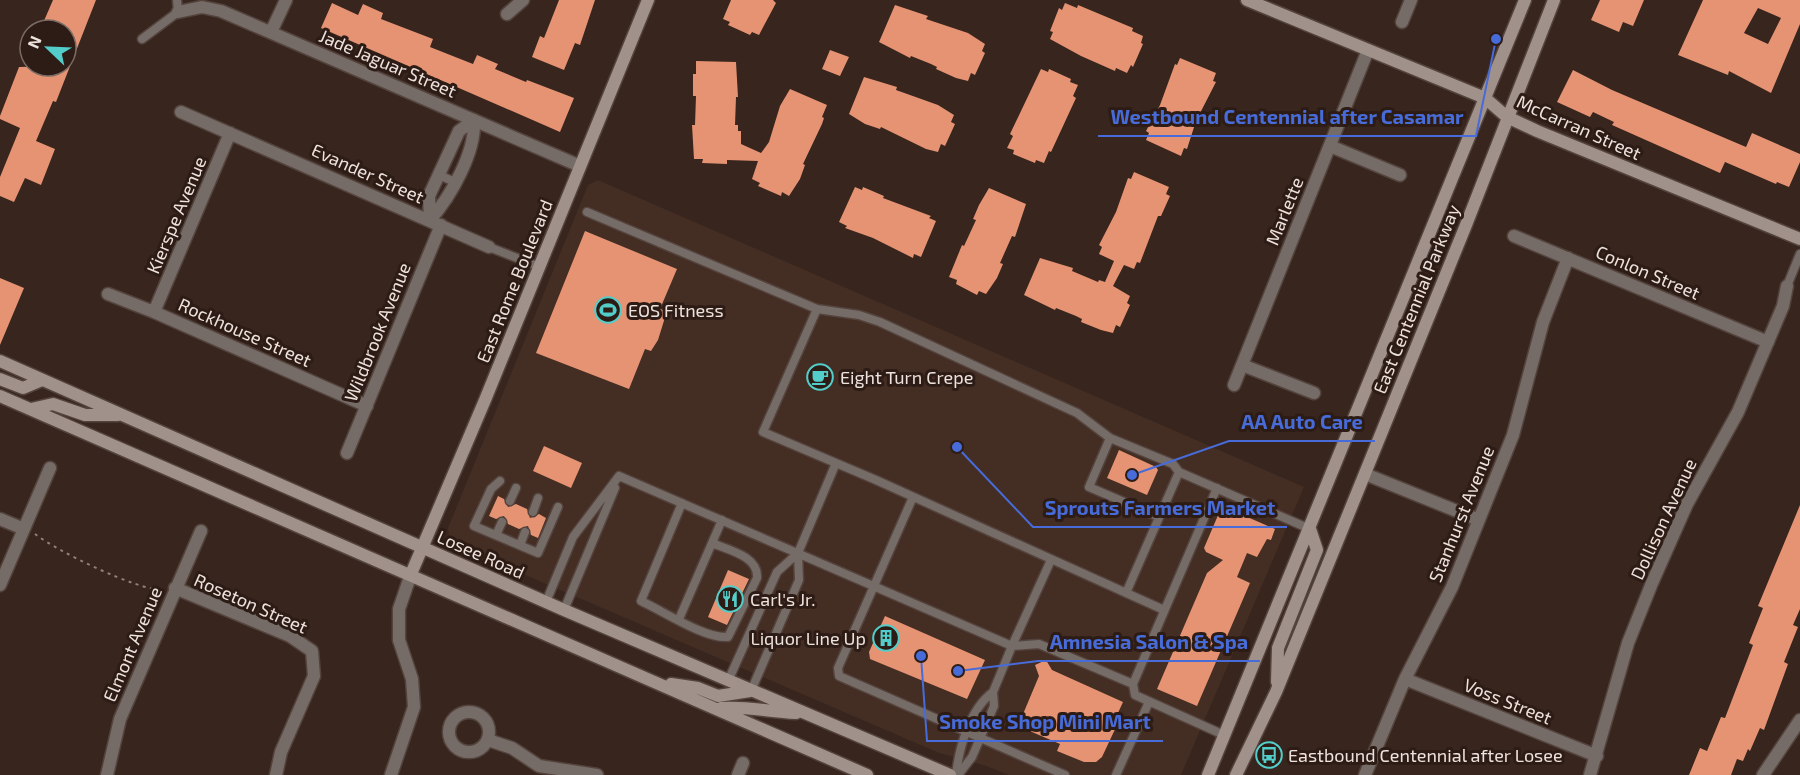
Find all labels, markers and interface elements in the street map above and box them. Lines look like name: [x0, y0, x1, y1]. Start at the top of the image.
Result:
north arrow: [18, 18, 78, 78]
street label: Jade Jaguar Street: [316, 24, 460, 102]
text: N: [23, 33, 45, 51]
street label: McCarran Street: [1514, 90, 1645, 164]
callout: Westbound Centennial after Casamar: [1098, 98, 1476, 136]
text: Westbound Centennial after Casamar: [1110, 104, 1464, 128]
street label: Evander Street: [308, 138, 428, 208]
street label: Kierspe Avenue: [141, 153, 211, 277]
street label: Marlette: [1260, 174, 1308, 248]
street label: East Rome Boulevard: [471, 196, 557, 366]
street label: East Centennial Parkway: [1368, 201, 1464, 397]
street label: Conlon Street: [1593, 240, 1704, 304]
street label: Wildbrook Avenue: [339, 259, 415, 405]
street label: Rockhouse Street: [175, 293, 315, 371]
sports icon: EOS Fitness: [593, 295, 623, 325]
place label: EOS Fitness: [628, 299, 724, 321]
cafe icon: Eight Turn Crepe: [805, 362, 835, 392]
place label: Eight Turn Crepe: [840, 366, 973, 388]
callout: AA Auto Care: [1229, 403, 1375, 441]
text: AA Auto Care: [1241, 409, 1363, 433]
street label: Stanhurst Avenue: [1424, 443, 1498, 585]
street label: Dollison Avenue: [1625, 455, 1701, 583]
callout: Sprouts Farmers Market: [1033, 489, 1287, 527]
text: Sprouts Farmers Market: [1045, 495, 1275, 519]
street label: Losee Road: [434, 525, 528, 583]
street label: Roseton Street: [191, 568, 311, 638]
street label: Elmont Avenue: [98, 583, 166, 705]
restaurant icon: Carl's Jr.: [715, 584, 745, 614]
place label: Carl's Jr.: [750, 588, 815, 610]
building icon: Liquor Line Up: [871, 623, 901, 653]
callout: Amnesia Salon & Spa: [1038, 623, 1260, 661]
place label: Liquor Line Up: [750, 627, 866, 649]
text: Amnesia Salon & Spa: [1050, 629, 1248, 653]
street label: Voss Street: [1461, 673, 1555, 729]
callout: Smoke Shop Mini Mart: [927, 703, 1163, 741]
text: Smoke Shop Mini Mart: [939, 709, 1151, 733]
bus stop icon: Eastbound Centennial after Losee: [1254, 740, 1284, 770]
place label: Eastbound Centennial after Losee: [1288, 744, 1563, 766]

